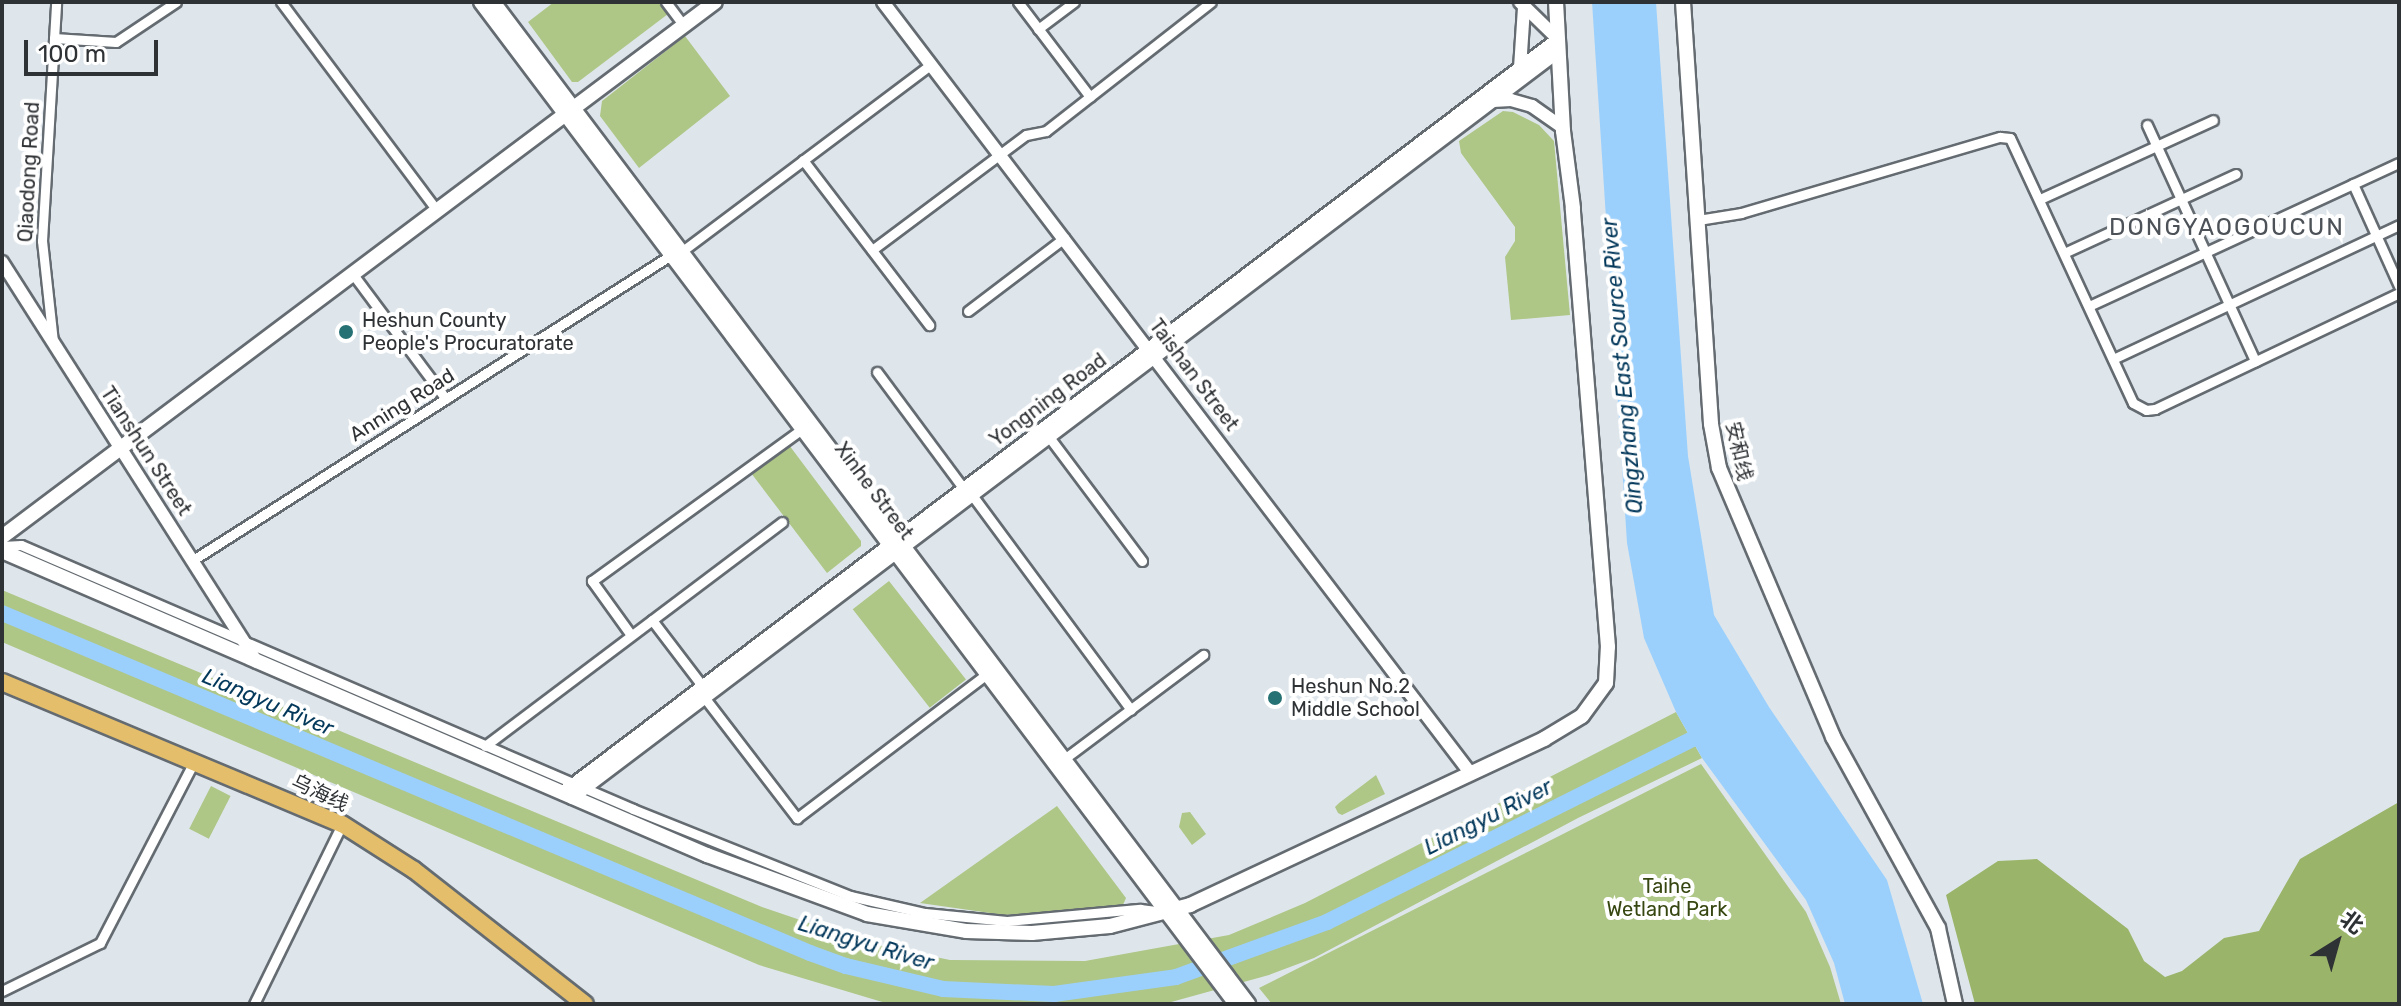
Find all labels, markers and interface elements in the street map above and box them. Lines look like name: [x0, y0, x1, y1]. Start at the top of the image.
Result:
scale bar: [28, 24, 162, 74]
text: 100 m: [38, 40, 106, 68]
street label: Qiaodong Road: [13, 101, 45, 243]
district label: DONGYAOGOUCUN: [2109, 214, 2345, 242]
water label: Qingzhang East Source River: [1596, 217, 1648, 515]
place label: Heshun County People's Procuratorate: [362, 308, 574, 355]
street label: Taishan Street: [1144, 314, 1244, 436]
marker: Heshun County People's Procuratorate: [337, 323, 355, 341]
street label: Yongning Road: [985, 348, 1111, 452]
street label: Anning Road: [345, 363, 459, 447]
street label: Tianshun Street: [95, 382, 197, 520]
street label: 安和线: [1721, 419, 1757, 483]
street label: Xinhe Street: [830, 438, 918, 544]
water label: Liangyu River: [198, 662, 338, 742]
place label: Heshun No.2 Middle School: [1291, 674, 1420, 721]
marker: Heshun No.2 Middle School: [1266, 689, 1284, 707]
street label: 乌海线: [288, 769, 352, 817]
water label: Liangyu River: [1420, 773, 1556, 861]
park label: Taihe Wetland Park: [1607, 875, 1727, 922]
north arrow: [2297, 902, 2377, 982]
text: 北: [2335, 905, 2369, 940]
water label: Liangyu River: [795, 910, 937, 976]

